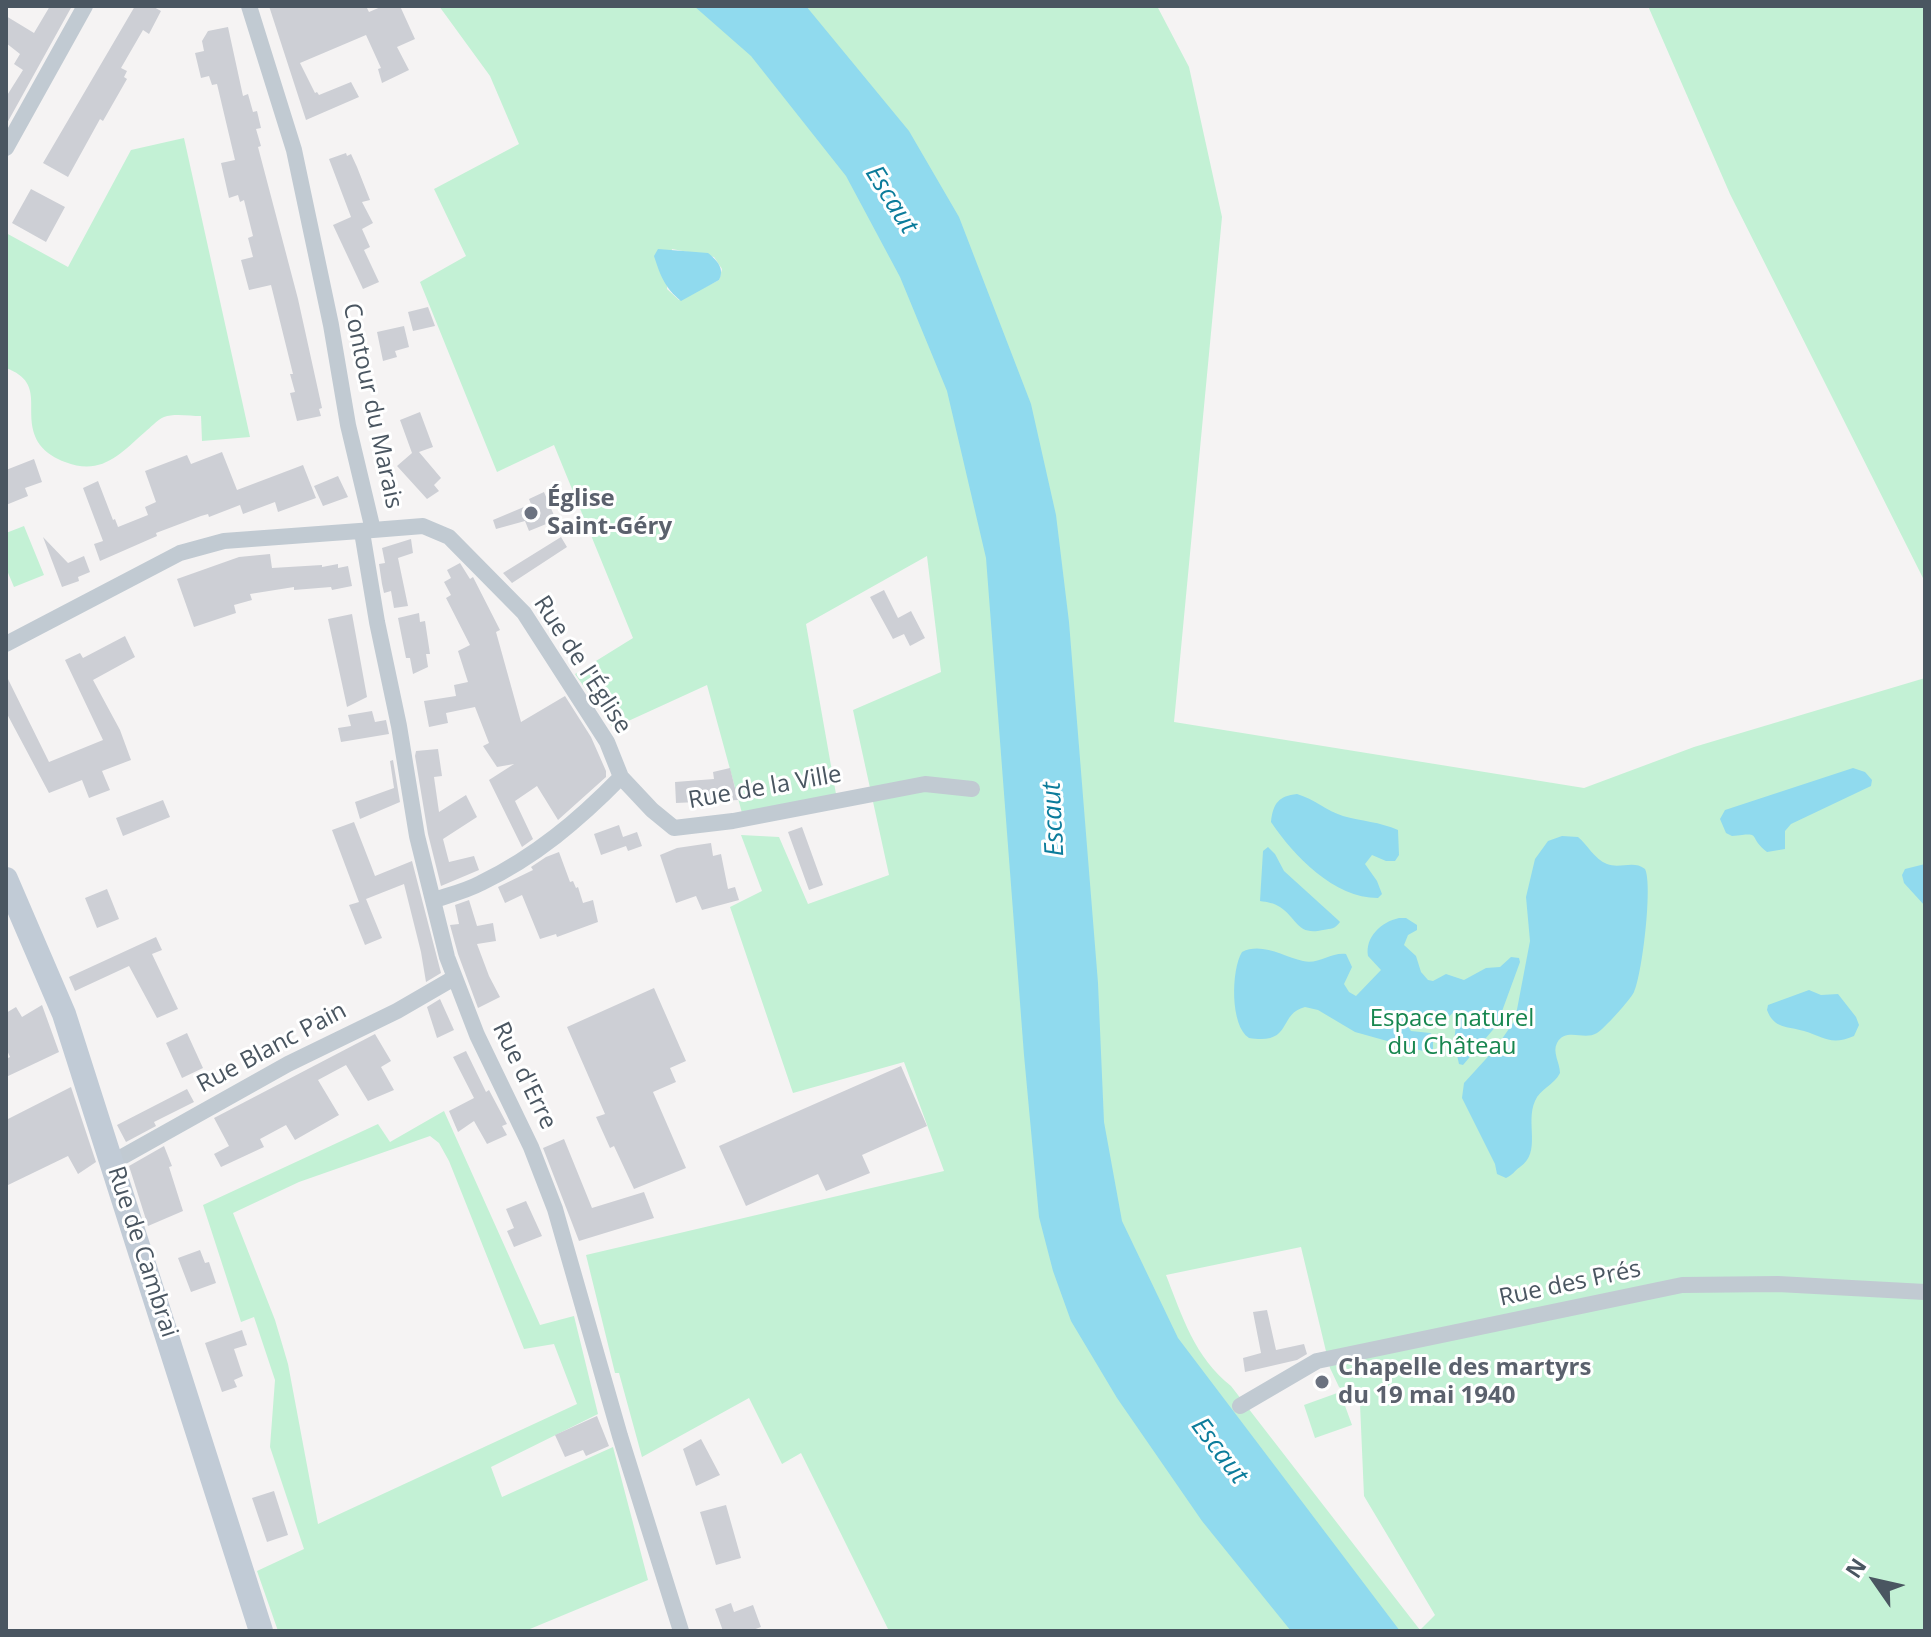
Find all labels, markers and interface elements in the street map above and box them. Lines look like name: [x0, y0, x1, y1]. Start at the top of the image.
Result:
water label: Escaut: [858, 160, 924, 240]
street label: Contour du Marais: [336, 301, 408, 511]
place label: Église Saint-Géry: [547, 485, 672, 541]
marker: Église Saint-Géry: [522, 504, 540, 522]
street label: Rue de l'Église: [527, 591, 637, 739]
street label: Rue de la Ville: [686, 760, 844, 816]
water label: Escaut: [1036, 781, 1072, 857]
street label: Rue Blanc Pain: [192, 997, 352, 1099]
park label: Espace naturel du Château: [1370, 1005, 1534, 1061]
street label: Rue d'Erre: [486, 1018, 562, 1134]
street label: Rue de Cambrai: [101, 1163, 183, 1341]
street label: Rue des Prés: [1496, 1255, 1644, 1313]
place label: Chapelle des martyrs du 19 mai 1940: [1338, 1354, 1591, 1410]
marker: Chapelle des martyrs du 19 mai 1940: [1313, 1373, 1331, 1391]
water label: Escaut: [1184, 1412, 1254, 1490]
north arrow: [1835, 1541, 1915, 1621]
text: N: [1838, 1552, 1873, 1583]

